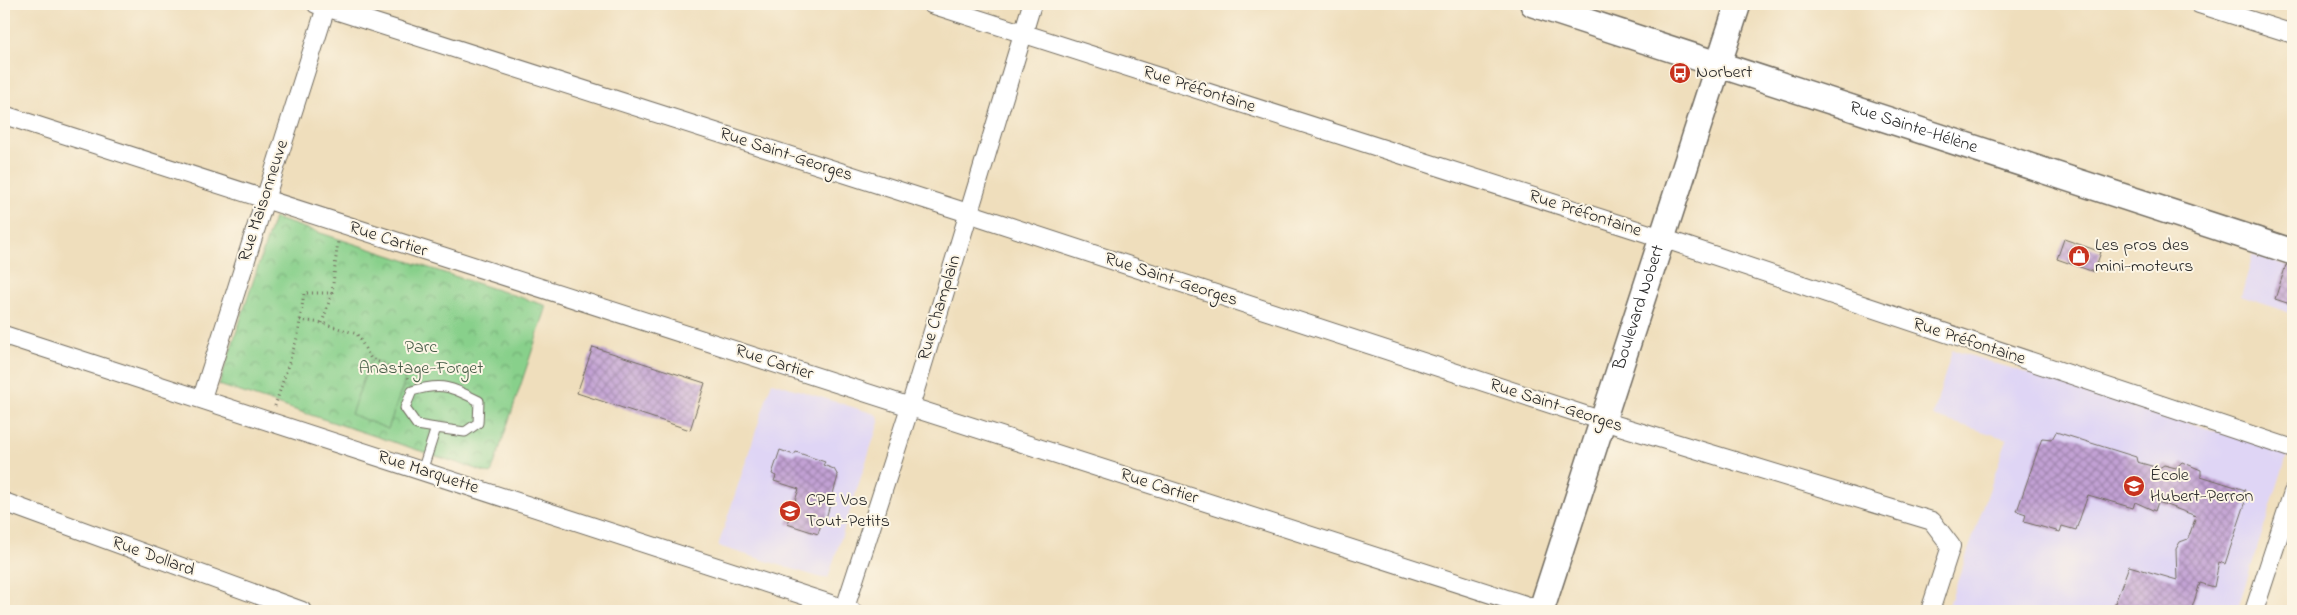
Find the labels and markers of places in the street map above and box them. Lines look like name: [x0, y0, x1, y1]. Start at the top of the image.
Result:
place label: Norbert: [1696, 60, 1752, 86]
bus stop icon: Norbert: [1668, 61, 1692, 85]
place label: Les pros des mini-moteurs: [2095, 233, 2194, 280]
shop icon: Les pros des mini-moteurs: [2067, 244, 2091, 268]
place label: École Hubert-Perron: [2150, 463, 2254, 510]
school or university icon: École Hubert-Perron: [2122, 474, 2146, 498]
place label: CPE Vos Tout-Petits: [806, 488, 890, 535]
school or university icon: CPE Vos Tout-Petits: [778, 499, 802, 523]

